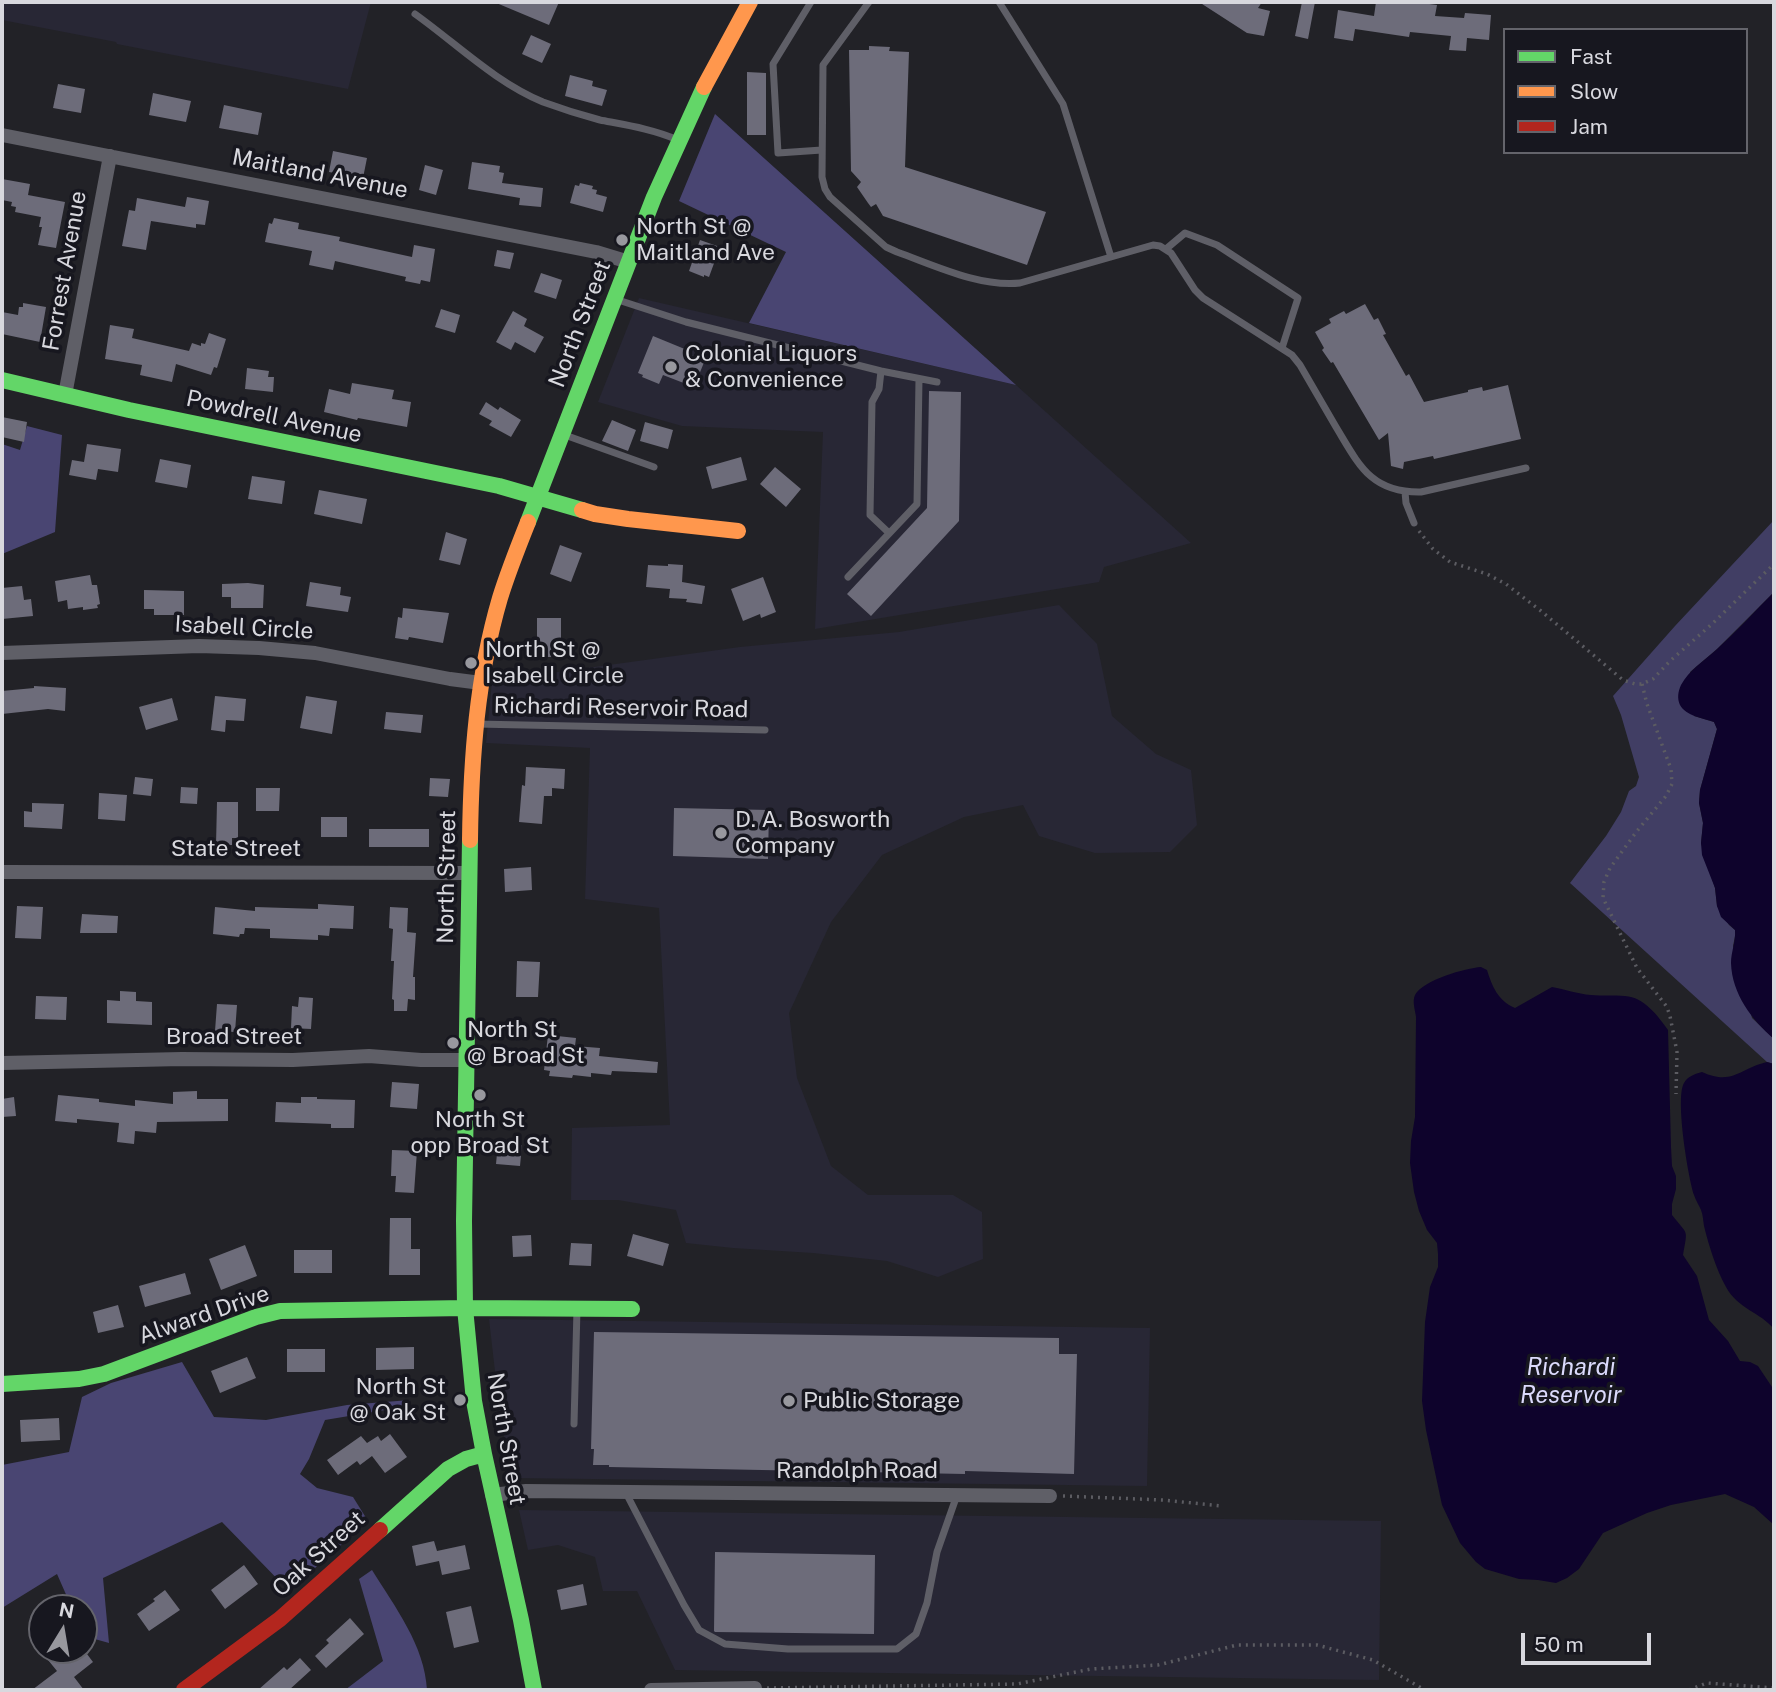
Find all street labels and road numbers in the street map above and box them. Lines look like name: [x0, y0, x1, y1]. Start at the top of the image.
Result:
street label: Maitland Avenue: [230, 143, 410, 205]
street label: Forrest Avenue: [37, 189, 93, 353]
street label: North Street: [543, 257, 617, 391]
street label: Powdrell Avenue: [184, 385, 364, 449]
street label: Isabell Circle: [174, 611, 314, 645]
street label: Richardi Reservoir Road: [493, 692, 749, 724]
street label: North Street: [432, 810, 462, 944]
street label: State Street: [171, 835, 301, 863]
street label: Broad Street: [166, 1023, 302, 1051]
street label: Alward Drive: [135, 1280, 273, 1350]
street label: North Street: [481, 1371, 531, 1507]
street label: Randolph Road: [776, 1457, 938, 1485]
street label: Oak Street: [267, 1505, 371, 1603]

